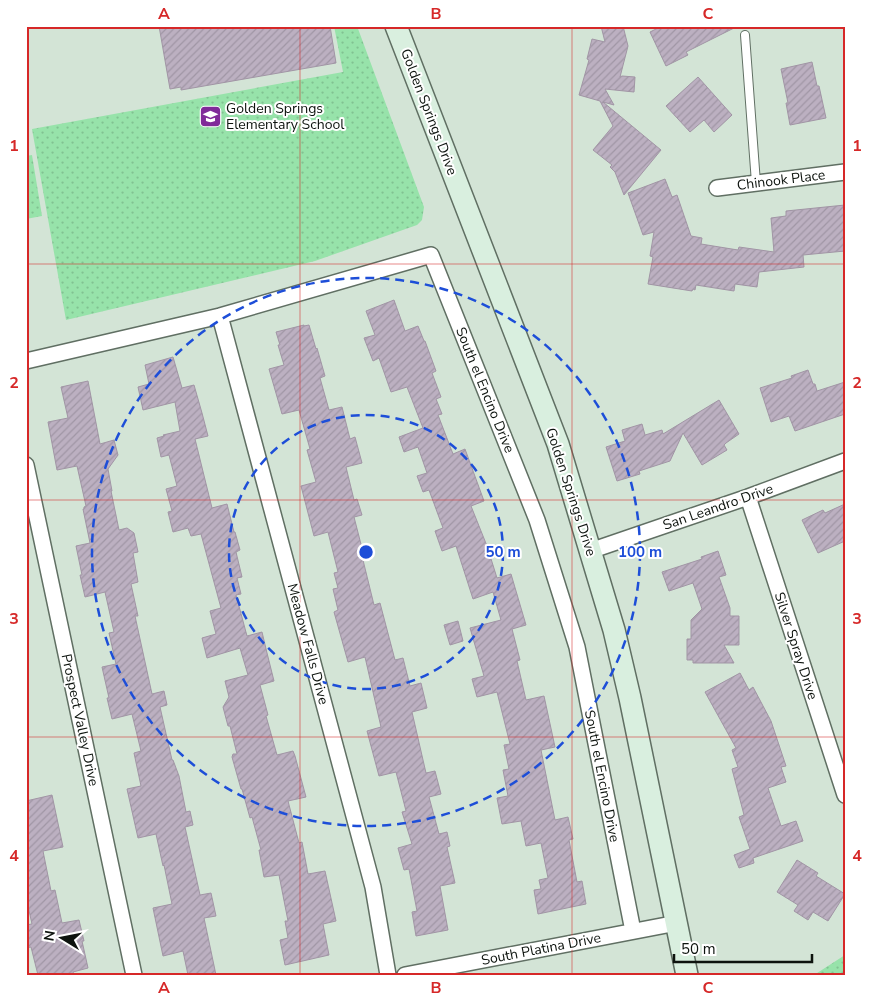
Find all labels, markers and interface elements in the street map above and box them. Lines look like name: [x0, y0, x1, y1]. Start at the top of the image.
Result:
text: A: [158, 3, 170, 25]
text: B: [430, 3, 442, 25]
text: C: [703, 3, 714, 25]
street label: Golden Springs Drive: [396, 46, 462, 178]
place label: Golden Springs Elementary School: [226, 99, 345, 134]
school or university icon: Golden Springs Elementary School: [198, 104, 222, 128]
text: 1: [9, 135, 19, 157]
text: 1: [852, 135, 862, 157]
street label: Chinook Place: [736, 165, 826, 195]
street label: South el Encino Drive: [451, 324, 519, 456]
text: 2: [9, 372, 19, 394]
text: 2: [852, 372, 862, 394]
street label: Golden Springs Drive: [541, 425, 601, 559]
street label: San Leandro Drive: [660, 479, 776, 535]
text: 50 m: [485, 542, 521, 562]
text: 100 m: [618, 542, 662, 562]
centre of rings: [357, 543, 375, 561]
street label: Meadow Falls Drive: [283, 581, 333, 707]
street label: Silver Spray Drive: [770, 590, 822, 702]
text: 3: [9, 608, 19, 630]
text: 3: [852, 608, 862, 630]
street label: Prospect Valley Drive: [57, 652, 103, 788]
street label: South el Encino Drive: [580, 708, 624, 844]
text: 4: [9, 845, 19, 867]
text: 4: [852, 845, 862, 867]
north arrow: [38, 914, 88, 964]
street label: South Platina Drive: [480, 928, 602, 970]
text: N: [39, 929, 60, 943]
scale bar: [674, 931, 811, 963]
text: 50 m: [681, 939, 716, 959]
text: A: [158, 977, 170, 999]
text: B: [430, 977, 442, 999]
text: C: [703, 977, 714, 999]

